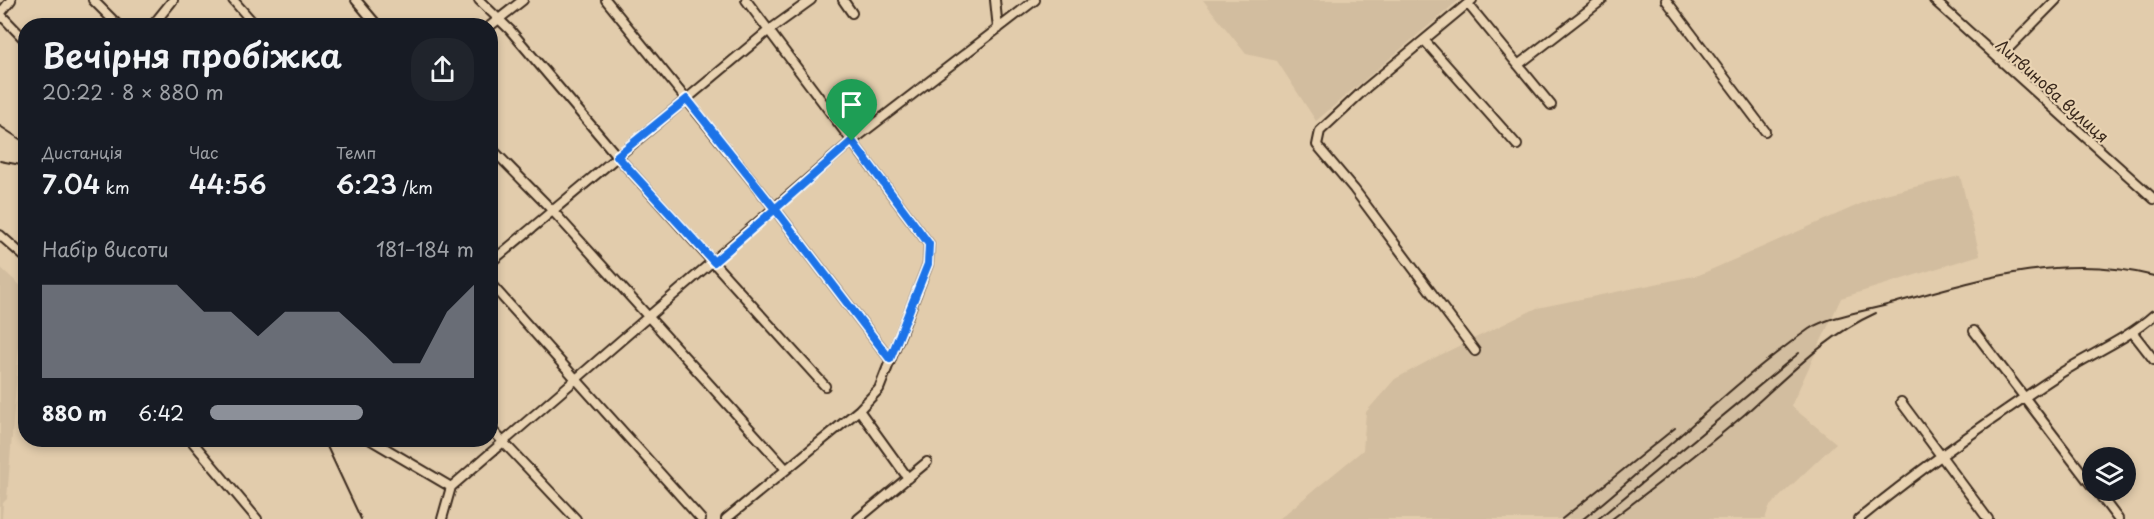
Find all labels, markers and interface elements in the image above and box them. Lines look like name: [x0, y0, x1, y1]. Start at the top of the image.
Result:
text: Вечірня пробіжка: [42, 29, 342, 79]
street label: Литвинова вулиця: [1991, 33, 2115, 147]
button: share: [411, 38, 474, 101]
text: 20:22 · 8 × 880 m: [42, 77, 224, 107]
pin: [826, 79, 877, 141]
icon: arrive: [835, 88, 868, 121]
text: Дистанція: [42, 140, 123, 164]
text: Час: [189, 140, 218, 164]
text: Темп: [336, 140, 376, 164]
text: 7.04: [42, 164, 100, 203]
text: 44:56: [189, 164, 267, 203]
text: 6:23: [336, 164, 397, 203]
text: km: [100, 175, 130, 199]
text: /km: [397, 175, 433, 199]
text: Набір висоти: [42, 234, 169, 264]
text: 181–184 m: [376, 234, 474, 264]
text: 880 m: [42, 398, 107, 428]
text: 6:42: [138, 398, 184, 428]
map controls: [2082, 447, 2136, 501]
button: layers: [2082, 447, 2136, 501]

